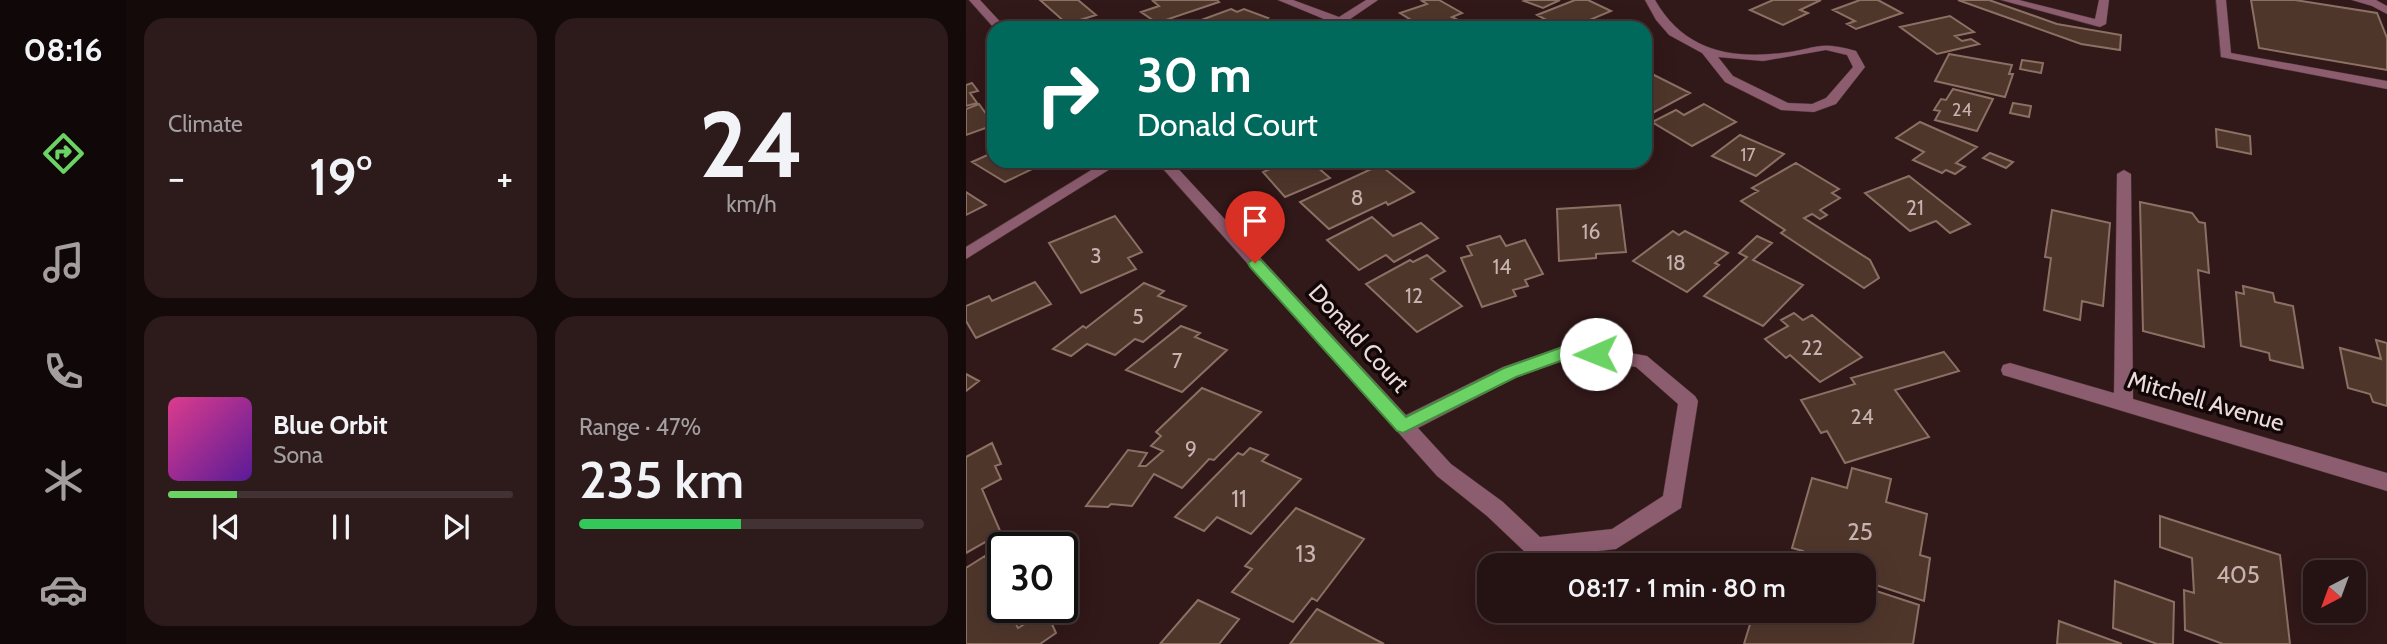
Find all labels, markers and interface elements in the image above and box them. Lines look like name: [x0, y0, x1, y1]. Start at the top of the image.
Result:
text: 08:16: [24, 30, 102, 69]
text: 30 m: [1137, 45, 1252, 104]
icon: right: [1022, 49, 1113, 140]
text: 24: [699, 89, 804, 200]
house number: 24: [1952, 99, 1972, 121]
text: Donald Court: [1137, 105, 1318, 144]
text: Climate: [168, 110, 243, 138]
icon: directions: [39, 129, 88, 178]
house number: 17: [1741, 144, 1755, 166]
text: 19°: [309, 145, 372, 208]
text: −: [168, 154, 185, 201]
text: +: [496, 154, 513, 201]
house number: 8: [1351, 185, 1363, 210]
text: km/h: [726, 190, 777, 218]
pin: [1225, 191, 1285, 263]
house number: 21: [1906, 195, 1924, 220]
icon: arrive: [1236, 202, 1274, 240]
house number: 16: [1582, 219, 1600, 244]
icon: music: [39, 238, 88, 287]
house number: 3: [1090, 243, 1102, 268]
house number: 18: [1666, 250, 1686, 275]
house number: 14: [1493, 254, 1511, 279]
street label: Donald Court: [1303, 278, 1415, 398]
house number: 12: [1405, 283, 1423, 308]
house number: 5: [1132, 304, 1144, 329]
position arrow: [1559, 317, 1633, 391]
house number: 22: [1801, 335, 1823, 360]
icon: phone: [39, 347, 88, 396]
house number: 7: [1172, 348, 1183, 373]
street label: Mitchell Avenue: [2124, 365, 2288, 437]
house number: 24: [1850, 404, 1874, 429]
text: Blue Orbit: [273, 409, 388, 441]
text: Range · 47%: [579, 413, 701, 441]
house number: 9: [1185, 436, 1197, 461]
text: Sona: [273, 441, 323, 469]
text: 235 km: [579, 448, 744, 511]
icon: climate: [39, 456, 88, 505]
house number: 11: [1231, 484, 1247, 513]
icon: previous: [207, 508, 245, 546]
icon: pause: [322, 508, 360, 546]
icon: next: [437, 508, 475, 546]
house number: 25: [1847, 517, 1873, 546]
speed limit sign: 30: [987, 532, 1078, 623]
house number: 13: [1296, 539, 1316, 568]
house number: 405: [2216, 560, 2260, 589]
north arrow: [2303, 560, 2366, 623]
map controls: [2303, 560, 2366, 623]
icon: car: [39, 565, 88, 614]
text: 08:17 · 1 min · 80 m: [1567, 572, 1786, 604]

